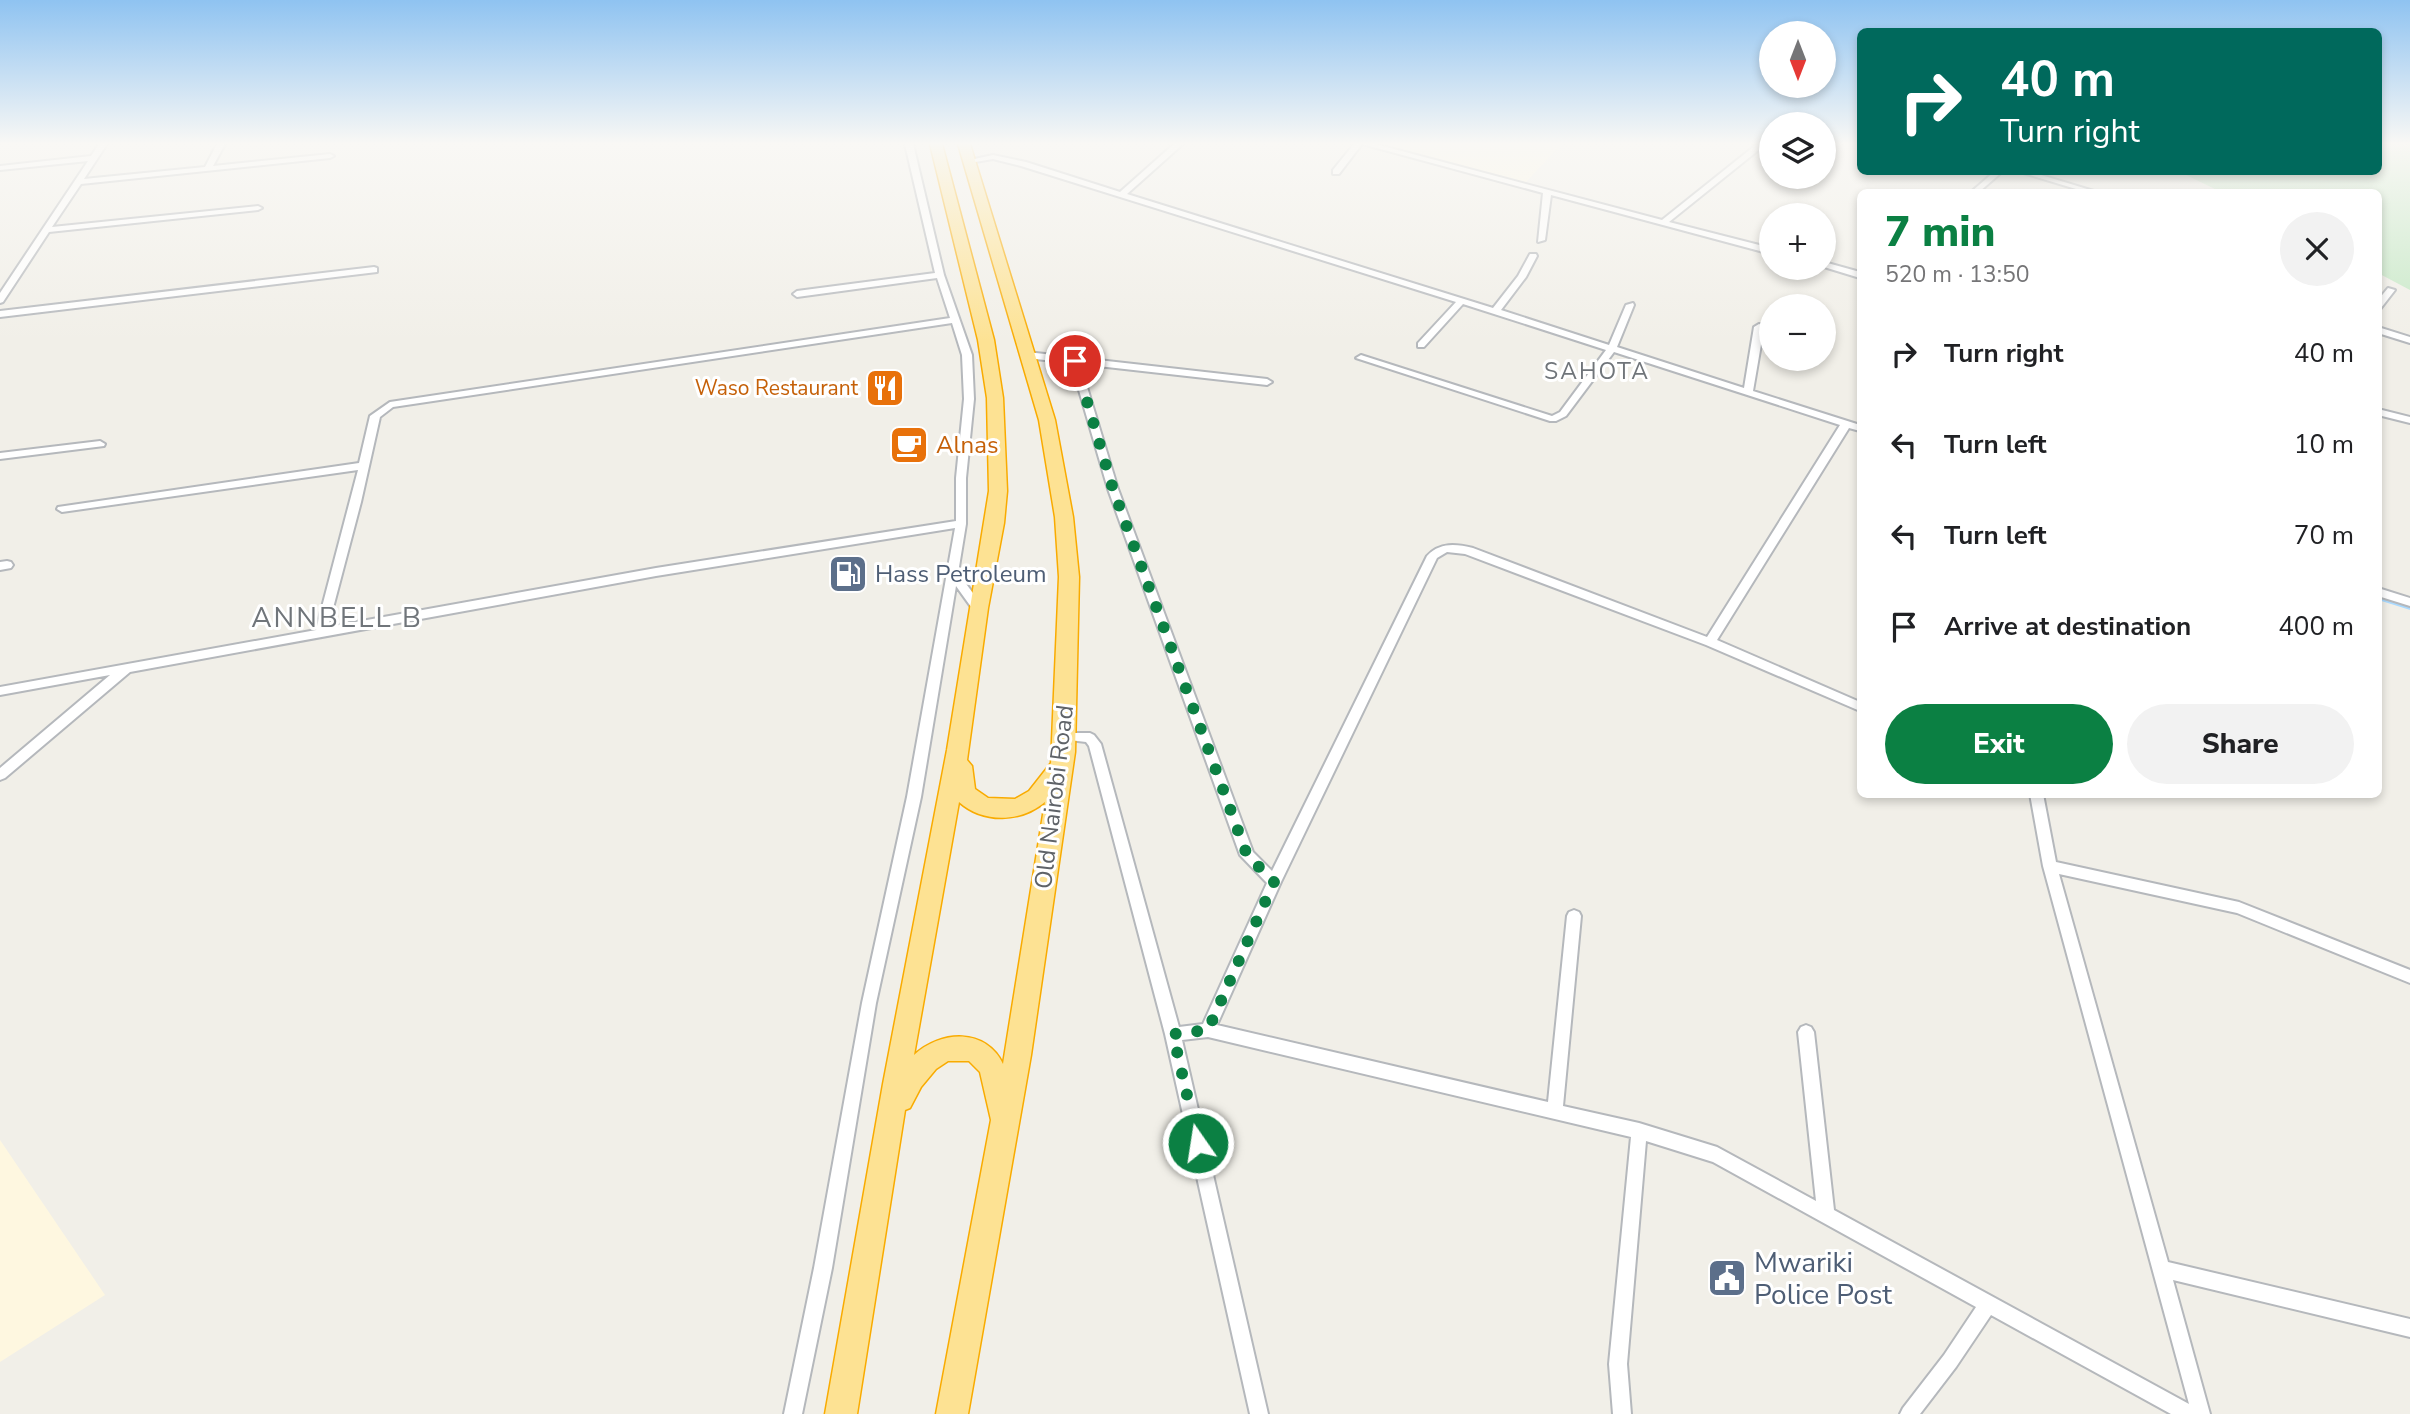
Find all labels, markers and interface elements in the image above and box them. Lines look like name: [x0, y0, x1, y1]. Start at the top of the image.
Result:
north arrow: [1759, 21, 1836, 98]
map controls: [1759, 21, 1836, 371]
text: 40 m: [2000, 46, 2115, 113]
icon: right: [1885, 56, 1976, 147]
text: Turn right: [2000, 110, 2140, 153]
button: layers: [1759, 112, 1836, 189]
button: +: [1759, 203, 1836, 280]
text: 7 min: [1885, 204, 1995, 261]
button: close: [2280, 212, 2354, 286]
text: 520 m · 13:50: [1885, 259, 2030, 290]
button: −: [1759, 294, 1836, 371]
pin: [1045, 331, 1105, 391]
icon: right: [1885, 335, 1923, 373]
text: Turn right: [1944, 336, 2063, 371]
text: 40 m: [2294, 336, 2354, 371]
icon: arrive: [1056, 342, 1094, 380]
district label: SAHOTA: [1544, 356, 1650, 387]
restaurant icon: Waso Restaurant: [864, 367, 906, 409]
place label: Waso Restaurant: [695, 374, 859, 402]
cafe icon: Alnas: [888, 424, 930, 466]
icon: left: [1885, 426, 1923, 464]
text: Turn left: [1944, 427, 2047, 462]
text: 10 m: [2294, 427, 2354, 462]
place label: Alnas: [936, 429, 999, 461]
icon: left: [1885, 517, 1923, 555]
text: Turn left: [1944, 518, 2047, 553]
text: 70 m: [2294, 518, 2354, 553]
fuel station icon: Hass Petroleum: [827, 553, 869, 595]
place label: Hass Petroleum: [875, 558, 1047, 590]
district label: ANNBELL B: [251, 599, 423, 637]
icon: arrive: [1885, 608, 1923, 646]
text: Arrive at destination: [1944, 609, 2191, 644]
text: 400 m: [2278, 609, 2354, 644]
street label: Old Nairobi Road: [1027, 703, 1081, 891]
button: Exit: [1885, 704, 2113, 784]
button: Share: [2127, 704, 2354, 784]
position arrow: [1161, 1106, 1235, 1180]
place label: Mwariki Police Post: [1754, 1244, 1892, 1314]
public building icon: Mwariki Police Post: [1706, 1257, 1748, 1299]

